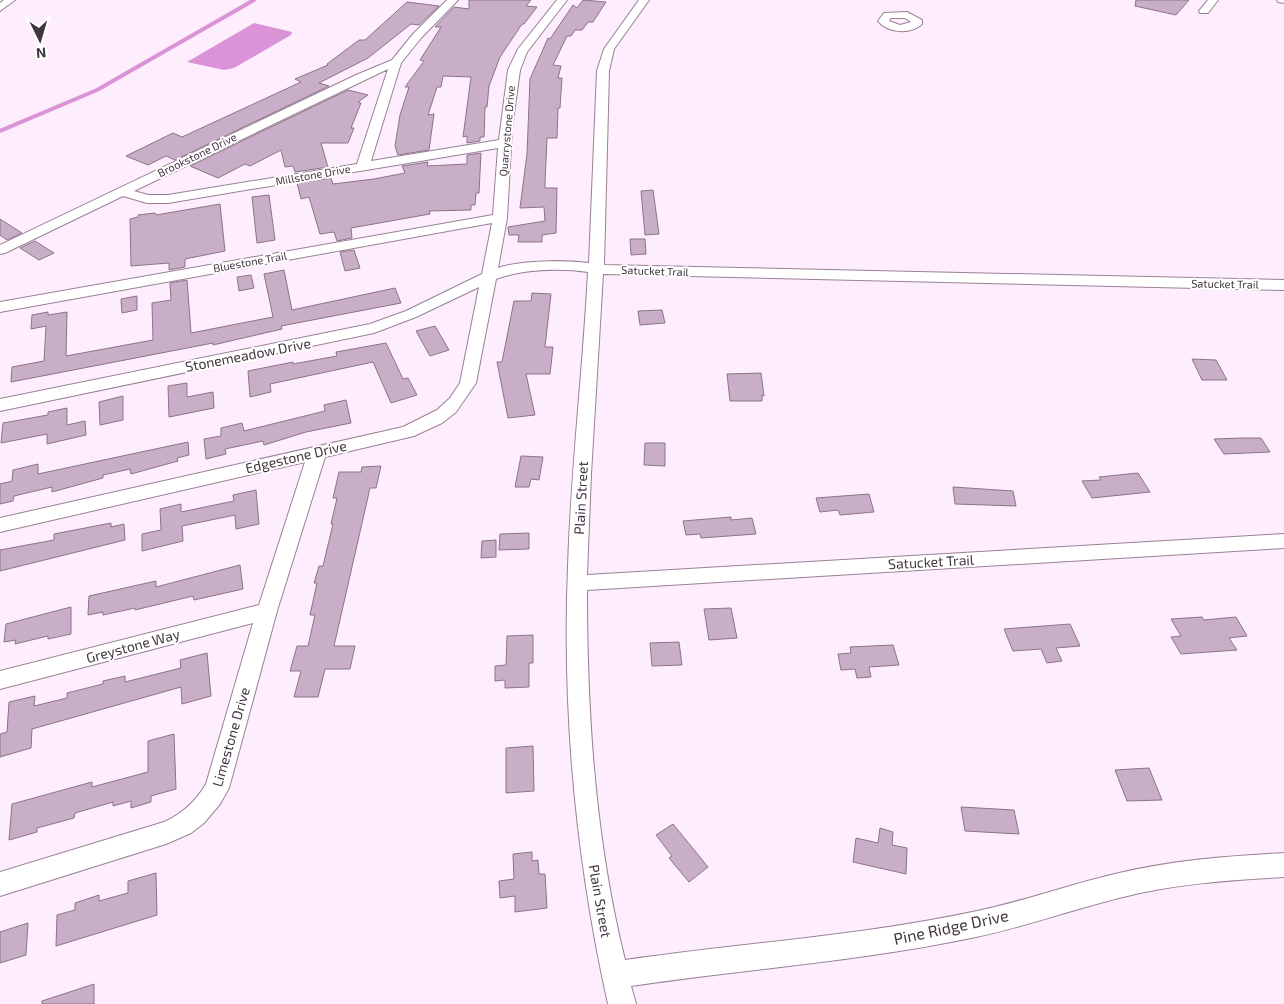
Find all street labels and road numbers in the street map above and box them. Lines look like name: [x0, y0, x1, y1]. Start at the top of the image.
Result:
street label: Quarrystone Drive: [496, 85, 518, 177]
street label: Brookstone Drive: [155, 130, 238, 179]
street label: Millstone Drive: [274, 162, 351, 187]
street label: Bluestone Trail: [212, 249, 288, 274]
street label: Satucket Trail: [621, 263, 690, 278]
street label: Satucket Trail: [1191, 276, 1260, 291]
street label: Stonemeadow Drive: [184, 334, 312, 375]
street label: Edgestone Drive: [244, 437, 348, 476]
street label: Plain Street: [570, 461, 591, 535]
street label: Satucket Trail: [888, 551, 975, 572]
street label: Greystone Way: [84, 625, 182, 666]
street label: Limestone Drive: [208, 685, 253, 789]
street label: Plain Street: [586, 863, 615, 939]
street label: Pine Ridge Drive: [892, 905, 1010, 948]

